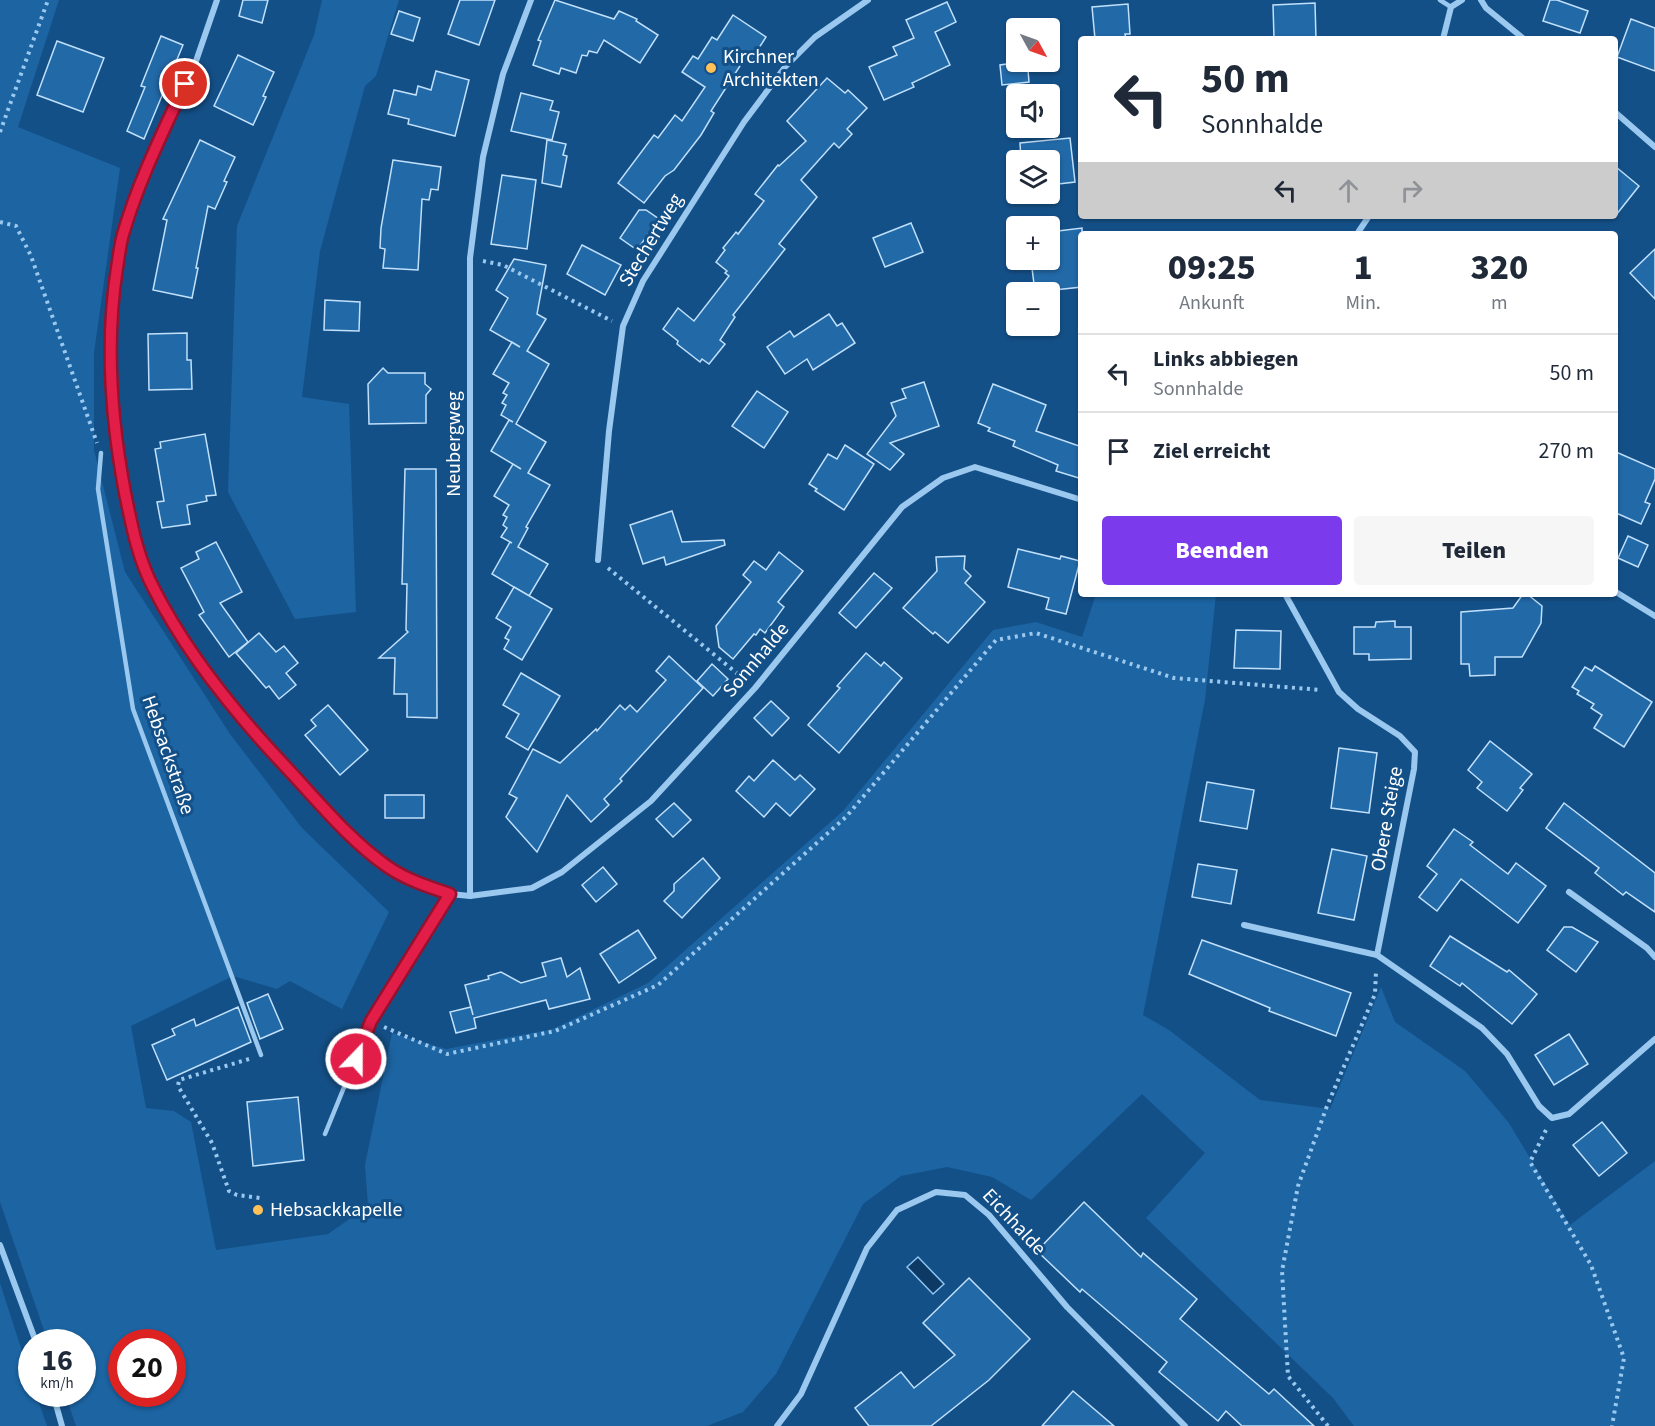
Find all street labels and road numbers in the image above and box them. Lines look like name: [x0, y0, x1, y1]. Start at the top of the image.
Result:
street label: Stechertweg: [612, 188, 690, 292]
street label: Neubergweg: [440, 391, 468, 497]
street label: Sonnhalde: [716, 616, 796, 704]
street label: Hebsackstraße: [135, 692, 201, 818]
street label: Obere Steige: [1364, 764, 1410, 874]
street label: Eichhalde: [976, 1182, 1052, 1262]

